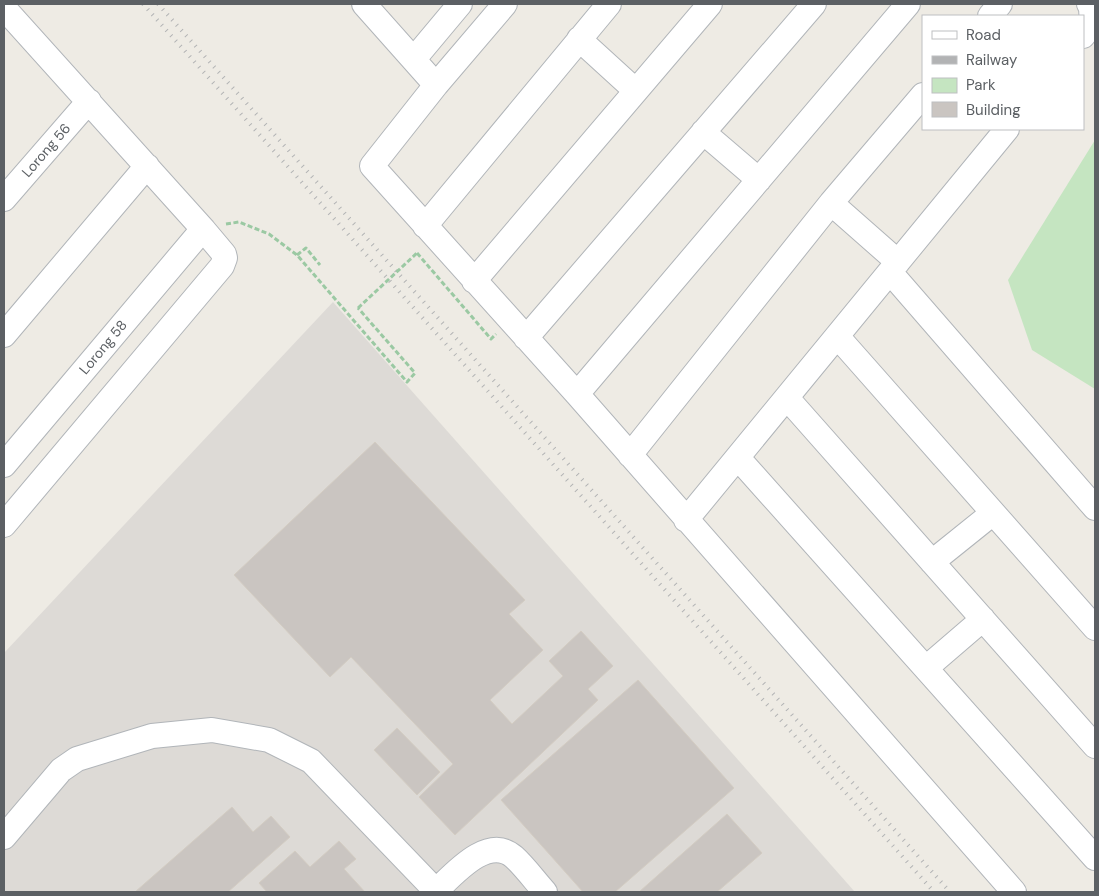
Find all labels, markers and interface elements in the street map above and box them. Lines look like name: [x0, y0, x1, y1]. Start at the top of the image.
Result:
legend: [922, 15, 1084, 130]
text: Road: [966, 25, 1001, 45]
text: Railway: [966, 50, 1018, 70]
text: Park: [966, 75, 996, 95]
text: Building: [966, 100, 1021, 120]
street label: Lorong 56: [18, 119, 74, 181]
street label: Lorong 58: [75, 316, 131, 378]

